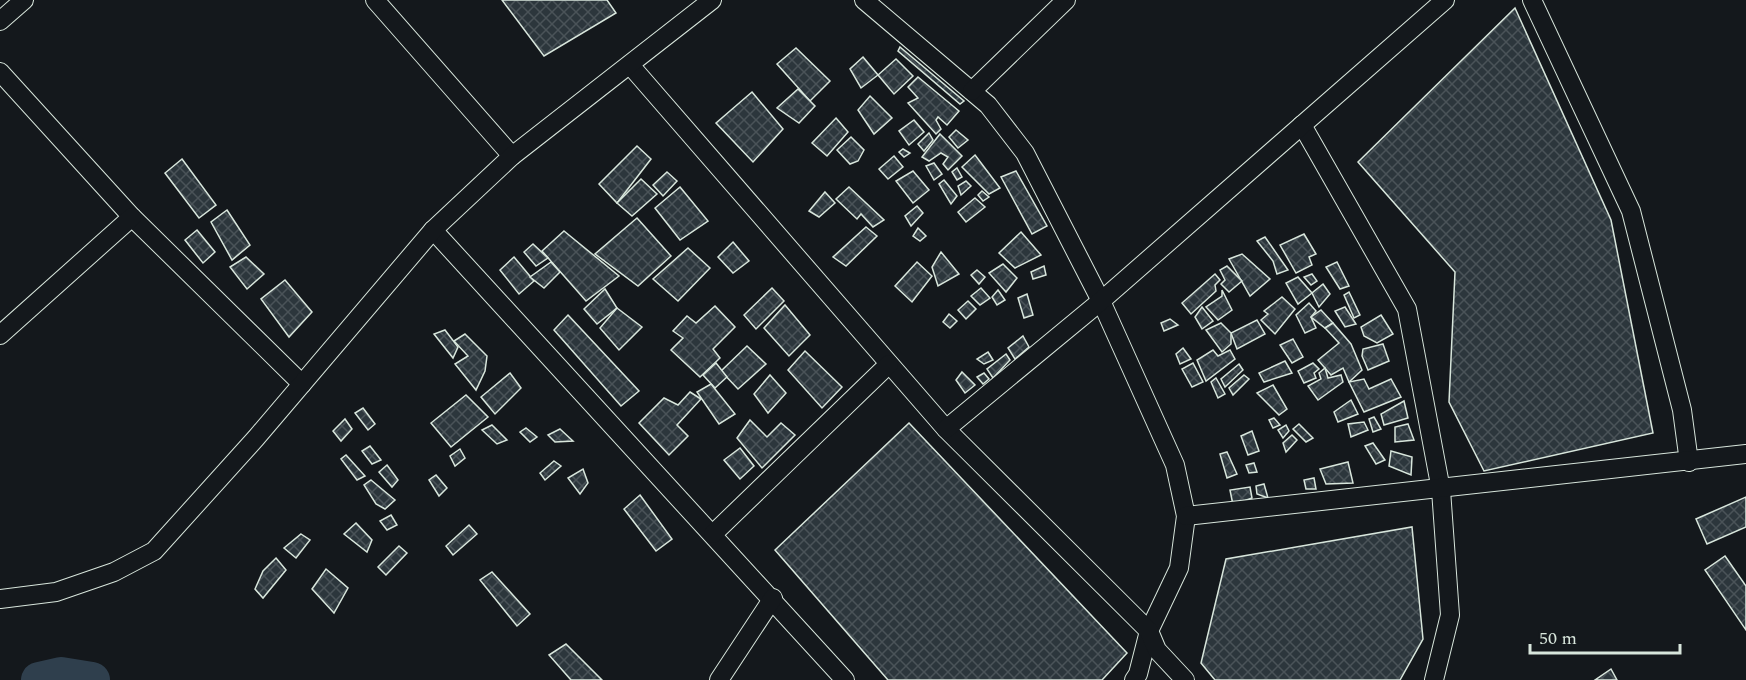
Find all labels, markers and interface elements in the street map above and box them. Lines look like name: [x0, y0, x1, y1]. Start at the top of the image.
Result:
scale bar: [1530, 617, 1680, 655]
text: 50 m: [1539, 625, 1577, 652]

